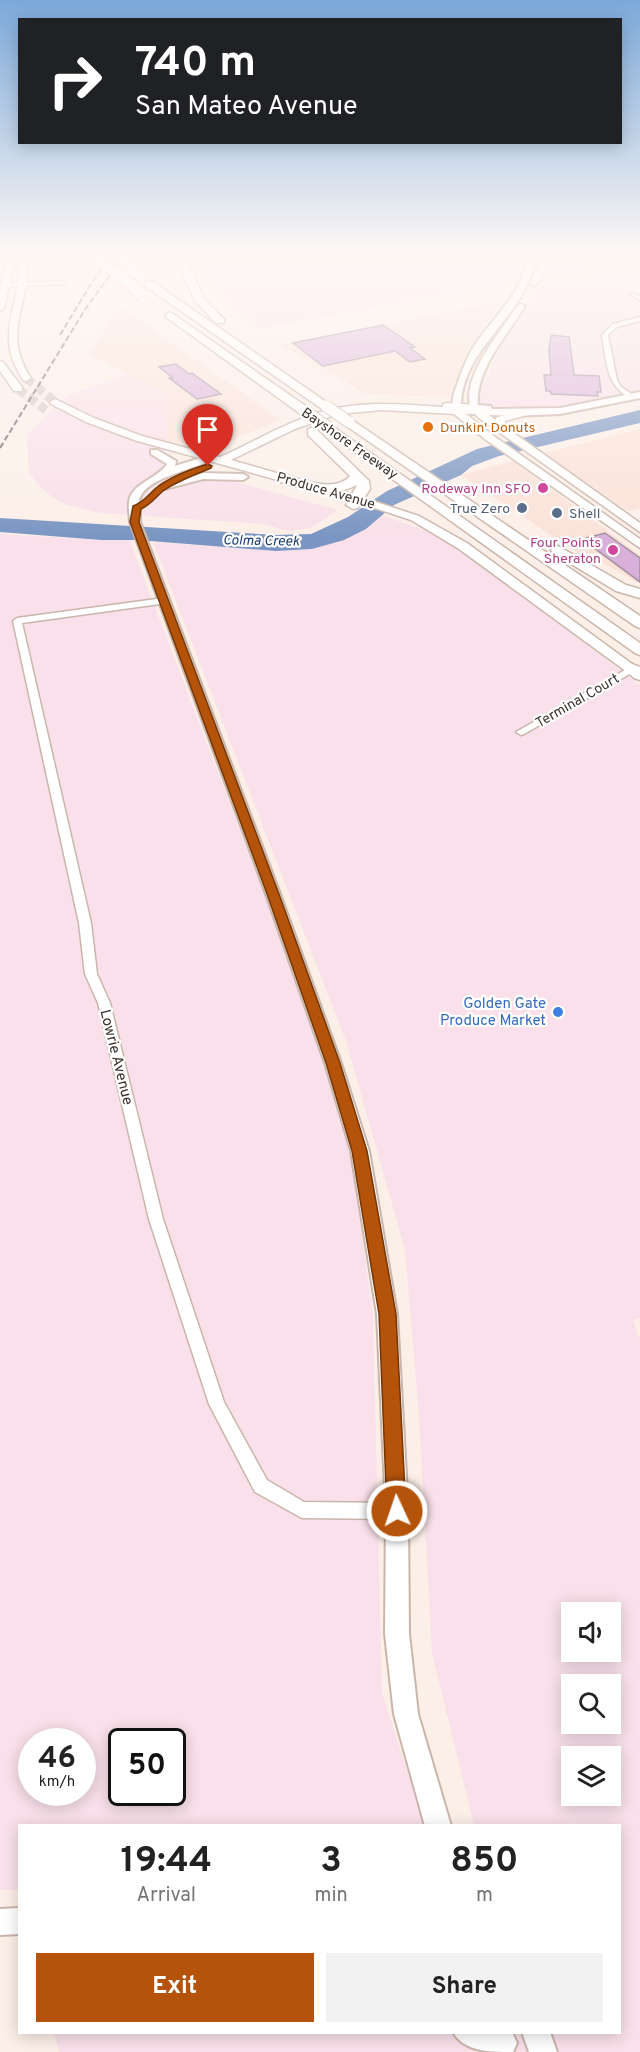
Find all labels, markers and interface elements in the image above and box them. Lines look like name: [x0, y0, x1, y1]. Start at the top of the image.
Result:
text: 740 m: [135, 38, 256, 91]
icon: right: [36, 42, 114, 120]
text: San Mateo Avenue: [135, 90, 358, 124]
pin: [182, 404, 233, 466]
street label: Bayshore Freeway: [298, 405, 401, 484]
icon: arrive: [191, 413, 224, 446]
marker: Dunkin' Donuts: [421, 420, 435, 434]
place label: Dunkin' Donuts: [440, 420, 535, 437]
street label: Produce Avenue: [274, 469, 377, 514]
place label: Rodeway Inn SFO: [421, 481, 531, 498]
marker: Rodeway Inn SFO: [536, 481, 550, 495]
place label: True Zero: [450, 501, 510, 518]
marker: True Zero: [515, 501, 529, 515]
marker: Shell: [550, 506, 564, 520]
place label: Shell: [569, 506, 600, 523]
water label: Colma Creek: [223, 532, 300, 551]
place label: Four Points Sheraton: [530, 535, 601, 568]
marker: Four Points Sheraton: [606, 543, 620, 557]
street label: Terminal Court: [533, 671, 622, 732]
place label: Golden Gate Produce Market: [440, 995, 546, 1031]
marker: Golden Gate Produce Market: [551, 1005, 565, 1019]
street label: Lowrie Avenue: [94, 1007, 137, 1107]
position arrow: [365, 1479, 429, 1543]
map controls: [561, 1602, 621, 1806]
button: sound: [561, 1602, 621, 1662]
button: search: [561, 1674, 621, 1734]
speed limit sign: 50: [108, 1728, 186, 1806]
text: 46: [38, 1741, 76, 1778]
button: layers: [561, 1746, 621, 1806]
text: km/h: [39, 1773, 75, 1792]
text: 19:44: [120, 1839, 212, 1885]
text: 3: [320, 1839, 342, 1885]
text: 850: [450, 1839, 519, 1885]
text: Arrival: [136, 1883, 196, 1909]
text: min: [315, 1883, 348, 1909]
text: m: [476, 1883, 493, 1909]
button: Exit: [36, 1953, 314, 2022]
button: Share: [326, 1953, 603, 2022]

